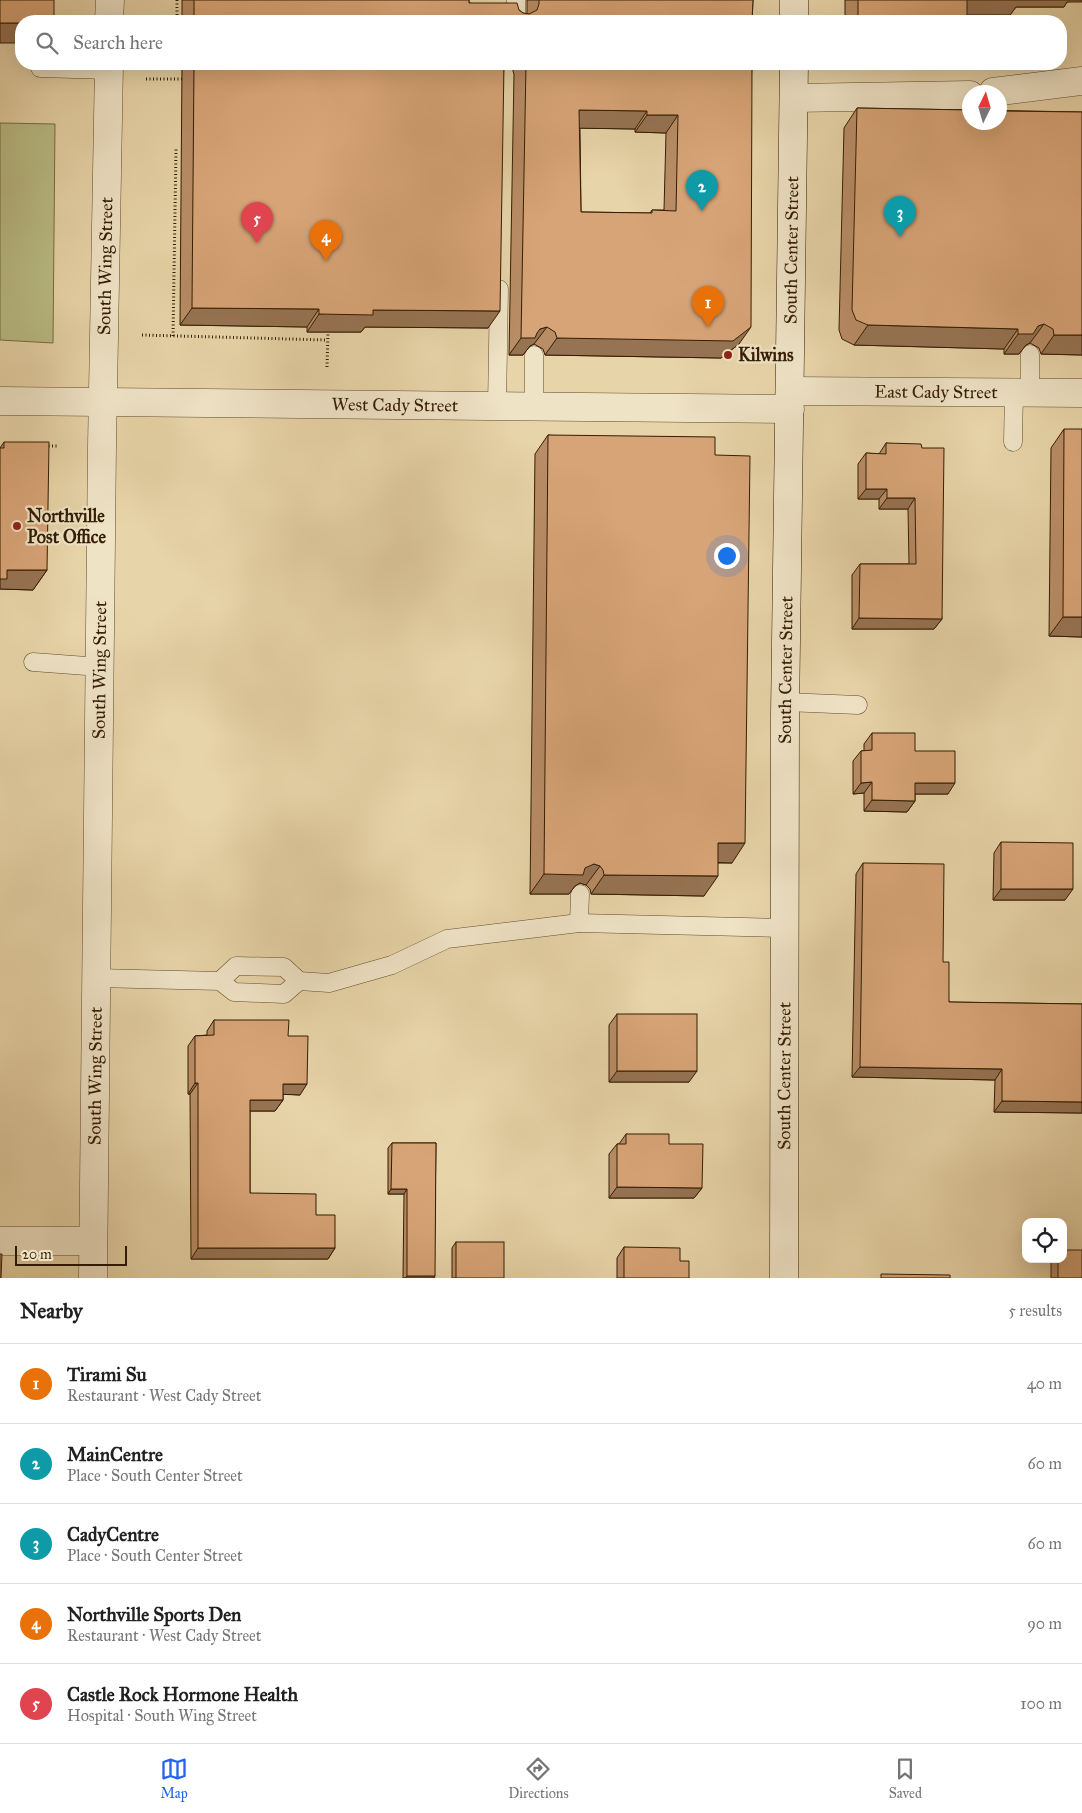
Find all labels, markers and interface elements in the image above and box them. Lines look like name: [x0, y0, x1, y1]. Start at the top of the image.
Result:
search box: [15, 15, 1067, 70]
icon: search: [33, 29, 61, 57]
text: Search here: [73, 31, 163, 54]
north arrow: [962, 85, 1007, 130]
pin: 2: [686, 170, 718, 211]
street label: South Center Street: [779, 175, 803, 324]
street label: South Wing Street: [93, 196, 118, 335]
pin: 3: [884, 196, 916, 237]
pin: 5: [241, 202, 273, 243]
pin: 4: [310, 220, 342, 261]
pin: 1: [692, 286, 724, 327]
place label: Kilwins: [738, 344, 794, 366]
marker: Kilwins: [722, 349, 734, 361]
street label: East Cady Street: [874, 381, 998, 403]
street label: West Cady Street: [332, 393, 459, 417]
place label: Northville Post Office: [27, 505, 106, 548]
marker: Northville Post Office: [11, 520, 23, 532]
your location: [714, 543, 740, 569]
street label: South Center Street: [774, 595, 798, 744]
street label: South Wing Street: [88, 600, 112, 739]
street label: South Center Street: [773, 1001, 795, 1150]
street label: South Wing Street: [83, 1006, 107, 1145]
map controls: [1022, 1218, 1067, 1263]
button: locate: [1022, 1218, 1067, 1263]
scale bar: [15, 1243, 128, 1266]
text: 20 m: [22, 1246, 52, 1263]
text: Nearby: [20, 1298, 83, 1324]
text: 5 results: [1008, 1301, 1062, 1320]
text: Tirami Su: [67, 1363, 147, 1386]
text: 1: [33, 1374, 39, 1393]
text: 40 m: [1027, 1374, 1062, 1393]
text: Restaurant · West Cady Street: [67, 1386, 261, 1405]
text: MainCentre: [67, 1443, 163, 1466]
text: 2: [32, 1454, 40, 1473]
text: 60 m: [1028, 1454, 1062, 1473]
text: Place · South Center Street: [67, 1466, 243, 1485]
text: CadyCentre: [67, 1523, 159, 1546]
text: 3: [33, 1534, 39, 1553]
text: 60 m: [1028, 1534, 1062, 1553]
text: Place · South Center Street: [67, 1546, 243, 1565]
text: Northville Sports Den: [67, 1603, 241, 1626]
text: 4: [32, 1614, 40, 1633]
text: 90 m: [1027, 1614, 1062, 1633]
text: Restaurant · West Cady Street: [67, 1626, 261, 1645]
text: Castle Rock Hormone Health: [67, 1683, 298, 1706]
text: 5: [32, 1694, 40, 1713]
text: 100 m: [1020, 1694, 1062, 1713]
text: Hospital · South Wing Street: [67, 1706, 257, 1725]
tab: Map: [160, 1755, 188, 1802]
tab: Directions: [508, 1755, 569, 1802]
tab: Saved: [889, 1755, 922, 1802]

